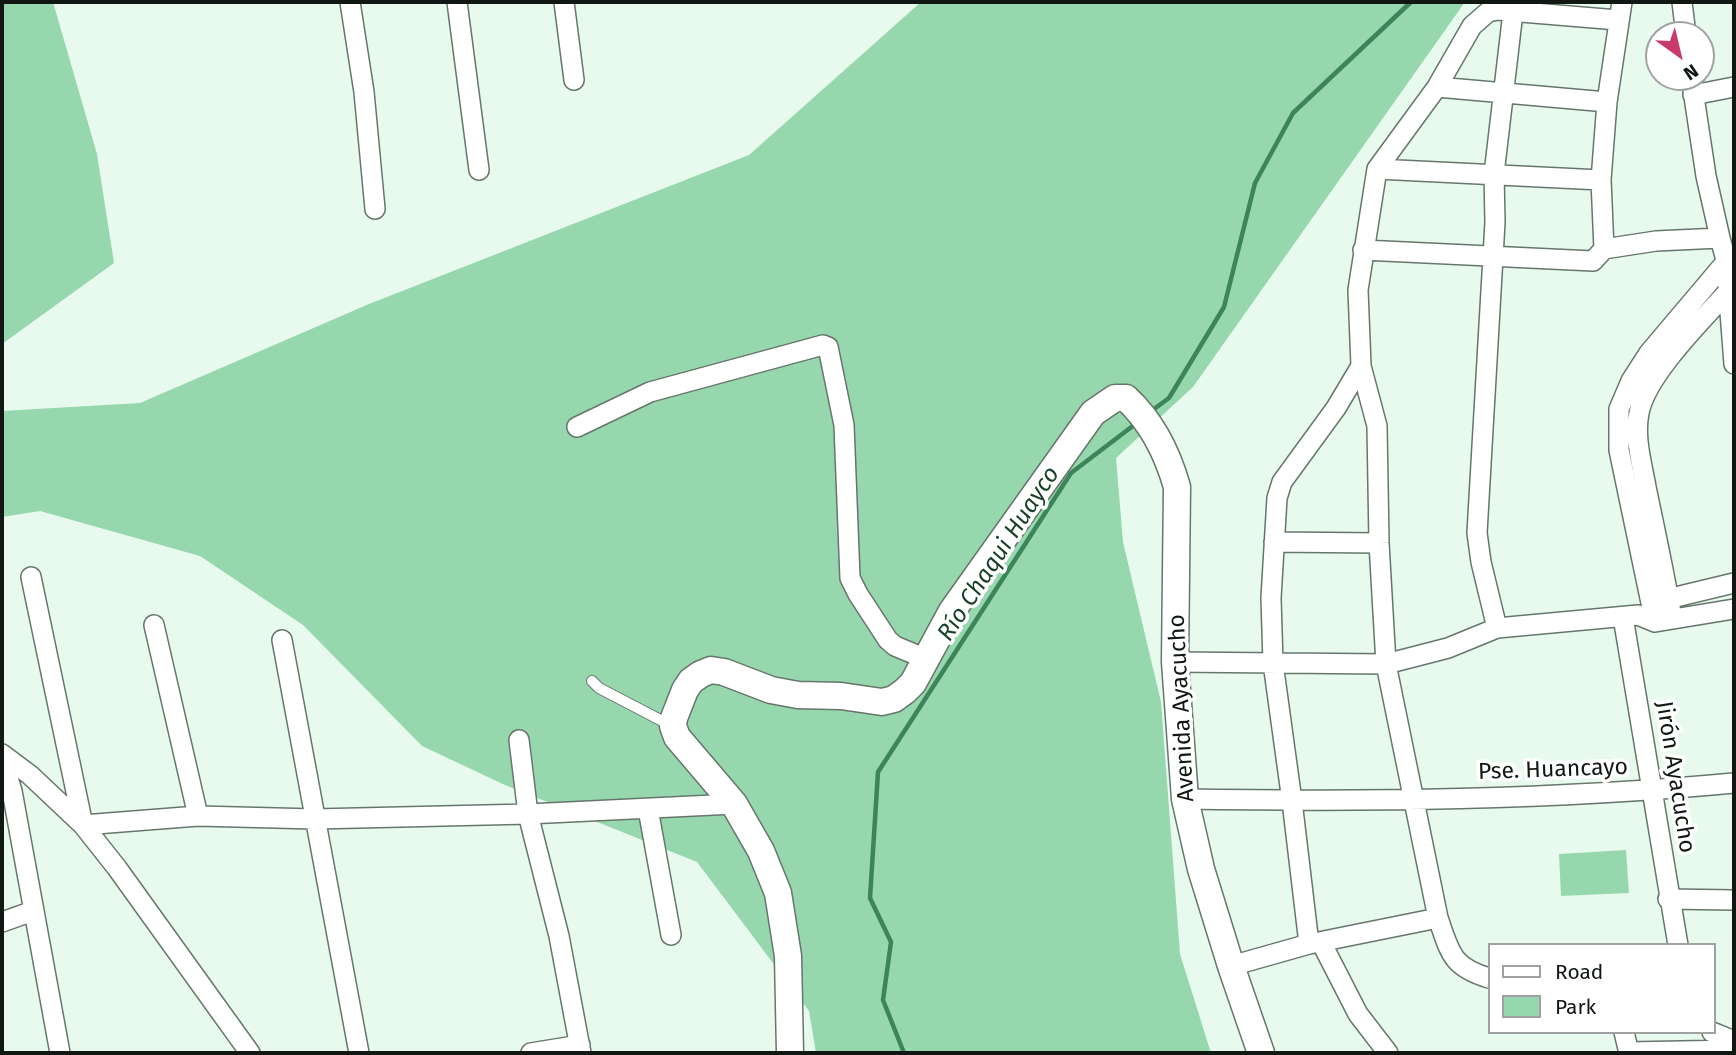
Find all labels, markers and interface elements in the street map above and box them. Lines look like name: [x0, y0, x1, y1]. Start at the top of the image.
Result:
north arrow: [1645, 21, 1715, 91]
text: N: [1679, 59, 1703, 85]
water label: Río Chaqui Huayco: [932, 461, 1066, 647]
street label: Avenida Ayacucho: [1163, 613, 1201, 803]
street label: Jirón Ayacucho: [1649, 699, 1701, 855]
street label: Pse. Huancayo: [1478, 754, 1628, 786]
legend: [1488, 943, 1715, 1034]
text: Road: [1555, 959, 1603, 985]
text: Park: [1555, 994, 1596, 1020]

